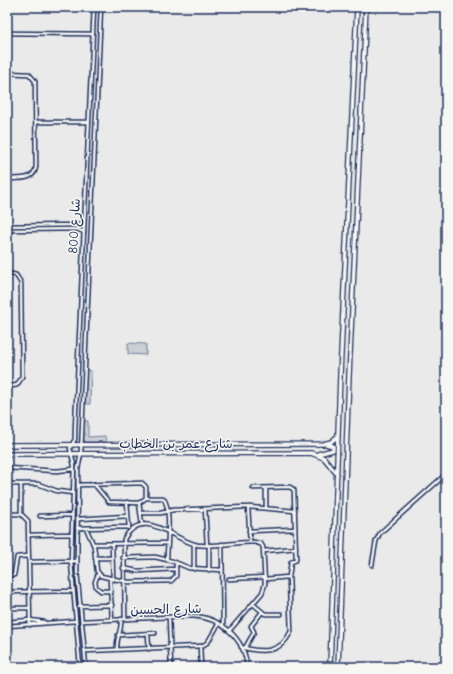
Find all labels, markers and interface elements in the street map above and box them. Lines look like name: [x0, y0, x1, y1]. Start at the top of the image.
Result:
street label: شارع 800: [65, 198, 85, 254]
street label: شارع عمر بن الخطاب: [119, 436, 233, 453]
street label: شارع الحسين: [130, 601, 202, 619]

